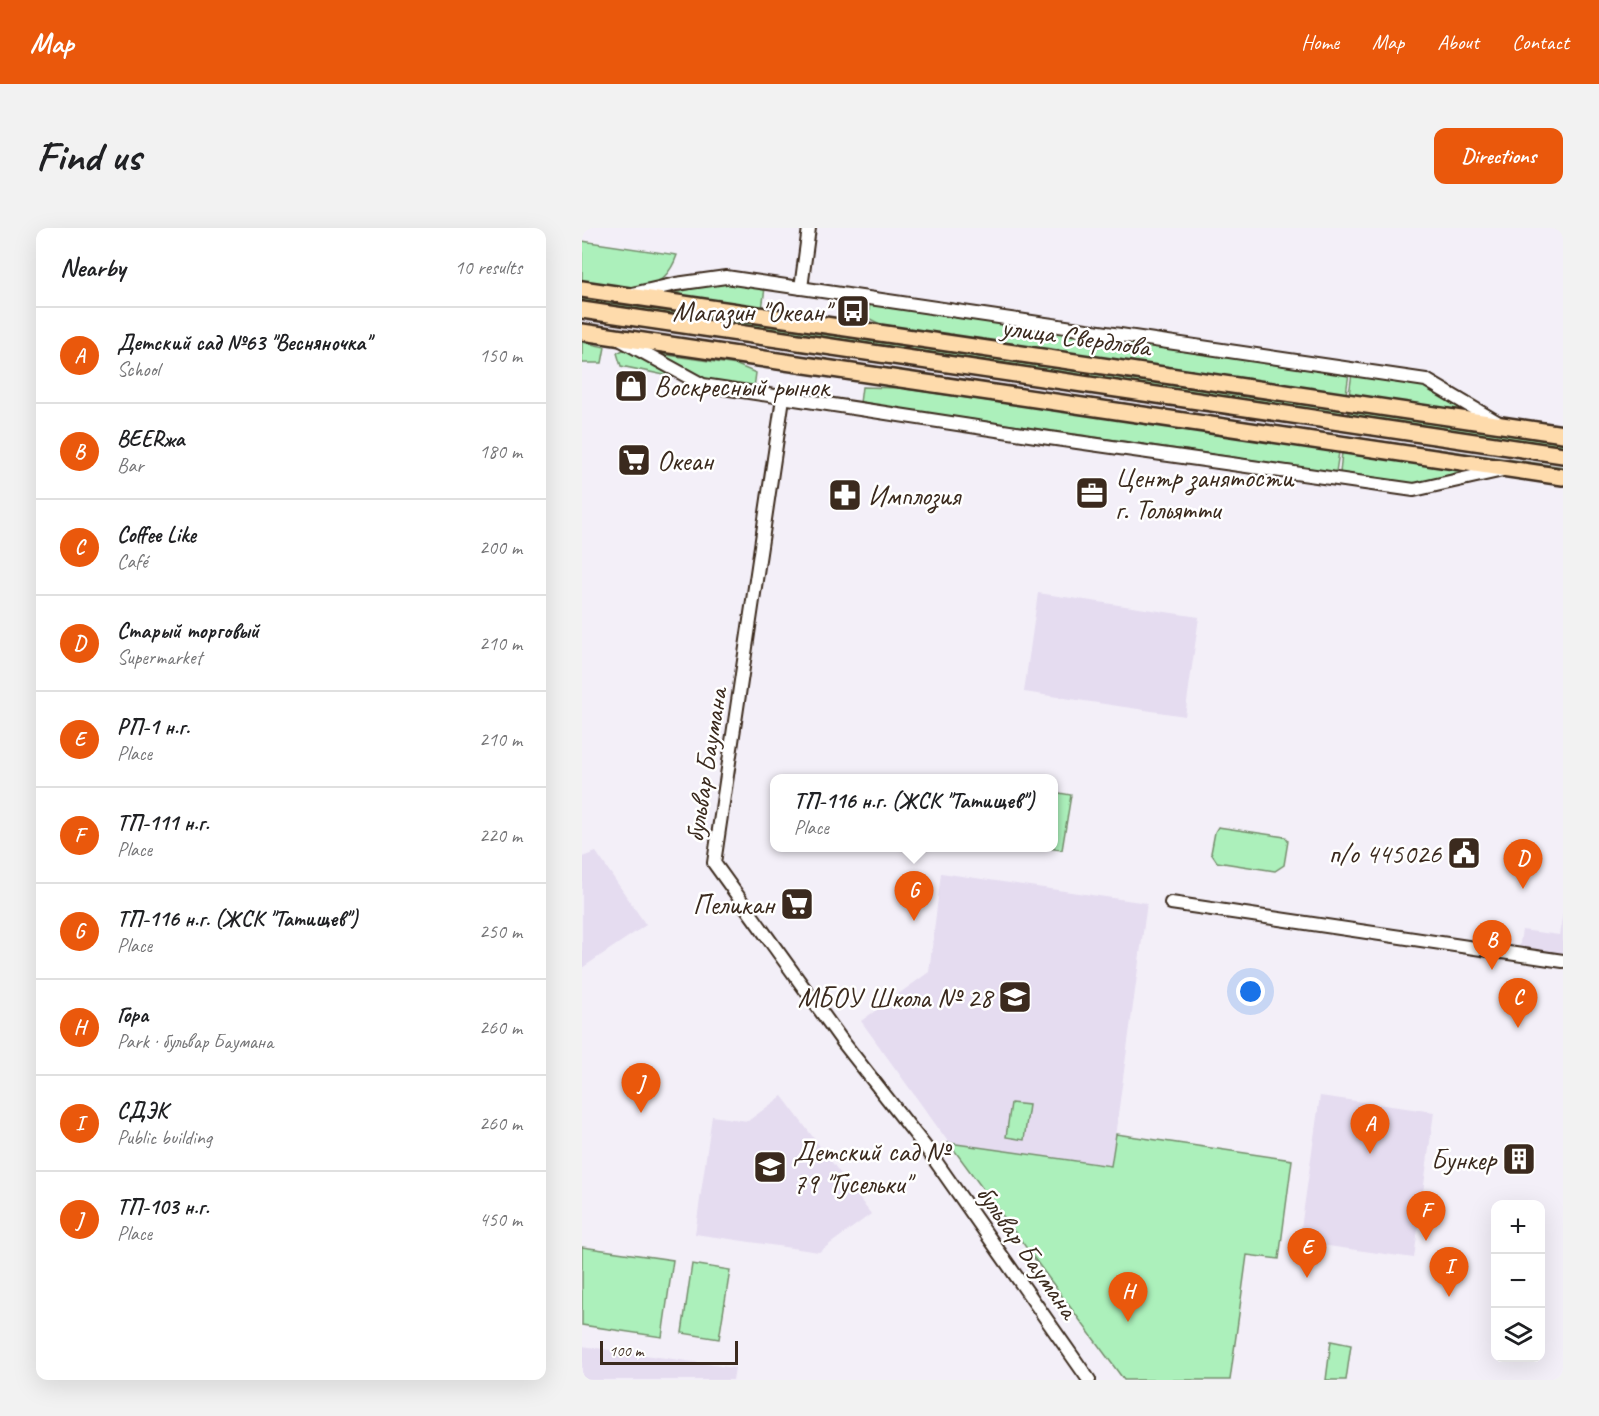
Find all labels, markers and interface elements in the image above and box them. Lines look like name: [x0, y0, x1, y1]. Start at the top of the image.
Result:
text: Map: [30, 25, 73, 60]
text: Home: [1301, 29, 1339, 55]
text: Map: [1372, 29, 1404, 55]
text: About: [1437, 29, 1479, 55]
text: Contact: [1512, 29, 1569, 55]
button: Directions: [1434, 128, 1563, 184]
text: Find us: [36, 130, 141, 183]
text: Nearby: [60, 251, 125, 284]
text: 10 results: [454, 255, 522, 280]
bus stop icon: Магазин "Океан": [835, 293, 871, 329]
place label: Магазин "Океан": [673, 294, 835, 329]
street label: улица Свердлова: [997, 308, 1155, 365]
text: Детский сад №63 "Весняночка": [117, 329, 370, 357]
text: A: [74, 343, 85, 368]
text: 150 m: [479, 343, 522, 368]
text: School: [117, 357, 160, 382]
shop icon: Воскресный рынок: [613, 368, 649, 404]
place label: Воскресный рынок: [654, 369, 832, 404]
text: BEERжа: [117, 425, 184, 453]
text: B: [74, 439, 85, 464]
text: 180 m: [479, 439, 522, 464]
supermarket icon: Океан: [616, 442, 652, 478]
place label: Океан: [657, 443, 715, 478]
text: Bar: [117, 453, 143, 478]
place label: Центр занятости г. Тольятти: [1115, 460, 1295, 527]
office icon: Центр занятости г. Тольятти: [1074, 475, 1110, 511]
pharmacy icon: Имплозия: [827, 477, 863, 513]
place label: Имплозия: [868, 478, 963, 514]
text: Coffee Like: [117, 521, 196, 549]
text: C: [75, 535, 84, 560]
text: 200 m: [479, 535, 522, 560]
text: Café: [117, 549, 148, 574]
text: Старый торговый: [117, 617, 259, 645]
text: D: [74, 631, 85, 656]
text: 210 m: [479, 631, 522, 656]
text: Supermarket: [117, 645, 202, 670]
street label: бульвар Баумана: [676, 683, 735, 845]
text: РП-1 н.г.: [117, 713, 190, 741]
text: E: [74, 727, 85, 752]
text: 210 m: [479, 727, 522, 752]
text: Place: [117, 741, 152, 766]
popup: [770, 774, 1058, 852]
text: ТП-116 н.г. (ЖСК "Татищев"): [794, 787, 1034, 815]
text: ТП-111 н.г.: [117, 809, 209, 837]
text: Place: [794, 815, 829, 840]
text: F: [75, 823, 84, 848]
text: 220 m: [479, 823, 522, 848]
public building icon: п/о 445026: [1446, 835, 1482, 871]
place label: п/о 445026: [1329, 836, 1442, 871]
text: Place: [117, 837, 152, 862]
pin: D: [1504, 840, 1542, 889]
pin: G: [894, 872, 934, 921]
supermarket icon: Пеликан: [779, 886, 815, 922]
place label: Пеликан: [693, 887, 776, 922]
text: ТП-116 н.г. (ЖСК "Татищев"): [117, 905, 358, 933]
text: G: [75, 919, 84, 944]
text: 250 m: [479, 919, 522, 944]
pin: B: [1472, 920, 1512, 970]
text: Place: [117, 933, 152, 958]
your location: [1236, 977, 1265, 1006]
pin: C: [1498, 978, 1538, 1028]
school or university icon: МБОУ Школа № 28: [997, 979, 1033, 1015]
place label: МБОУ Школа № 28: [798, 980, 994, 1015]
text: Гора: [117, 1001, 149, 1029]
text: H: [74, 1015, 85, 1040]
text: 260 m: [479, 1015, 522, 1040]
text: Park · бульвар Баумана: [117, 1029, 273, 1054]
pin: J: [622, 1064, 660, 1113]
text: СДЭК: [117, 1097, 167, 1125]
pin: A: [1350, 1104, 1390, 1154]
text: I: [75, 1111, 84, 1136]
text: 260 m: [479, 1111, 522, 1136]
text: Public building: [117, 1125, 212, 1150]
place label: Детский сад № 79 "Гусельки": [793, 1134, 952, 1201]
building icon: Бункер: [1501, 1141, 1537, 1177]
place label: Бункер: [1431, 1142, 1498, 1177]
school or university icon: Детский сад № 79 "Гусельки": [752, 1149, 788, 1185]
street label: бульвар Баумана: [969, 1178, 1088, 1327]
pin: F: [1406, 1192, 1446, 1241]
text: ТП-103 н.г.: [117, 1193, 209, 1221]
map controls: [1491, 1200, 1545, 1362]
button: +: [1491, 1200, 1545, 1254]
text: J: [76, 1207, 83, 1232]
text: 450 m: [479, 1207, 522, 1232]
text: Place: [117, 1221, 152, 1246]
pin: E: [1288, 1228, 1326, 1278]
pin: I: [1430, 1248, 1468, 1297]
button: −: [1491, 1254, 1545, 1308]
pin: H: [1108, 1272, 1148, 1322]
button: layers: [1491, 1308, 1545, 1362]
scale bar: [600, 1338, 738, 1366]
text: 100 m: [609, 1341, 643, 1361]

